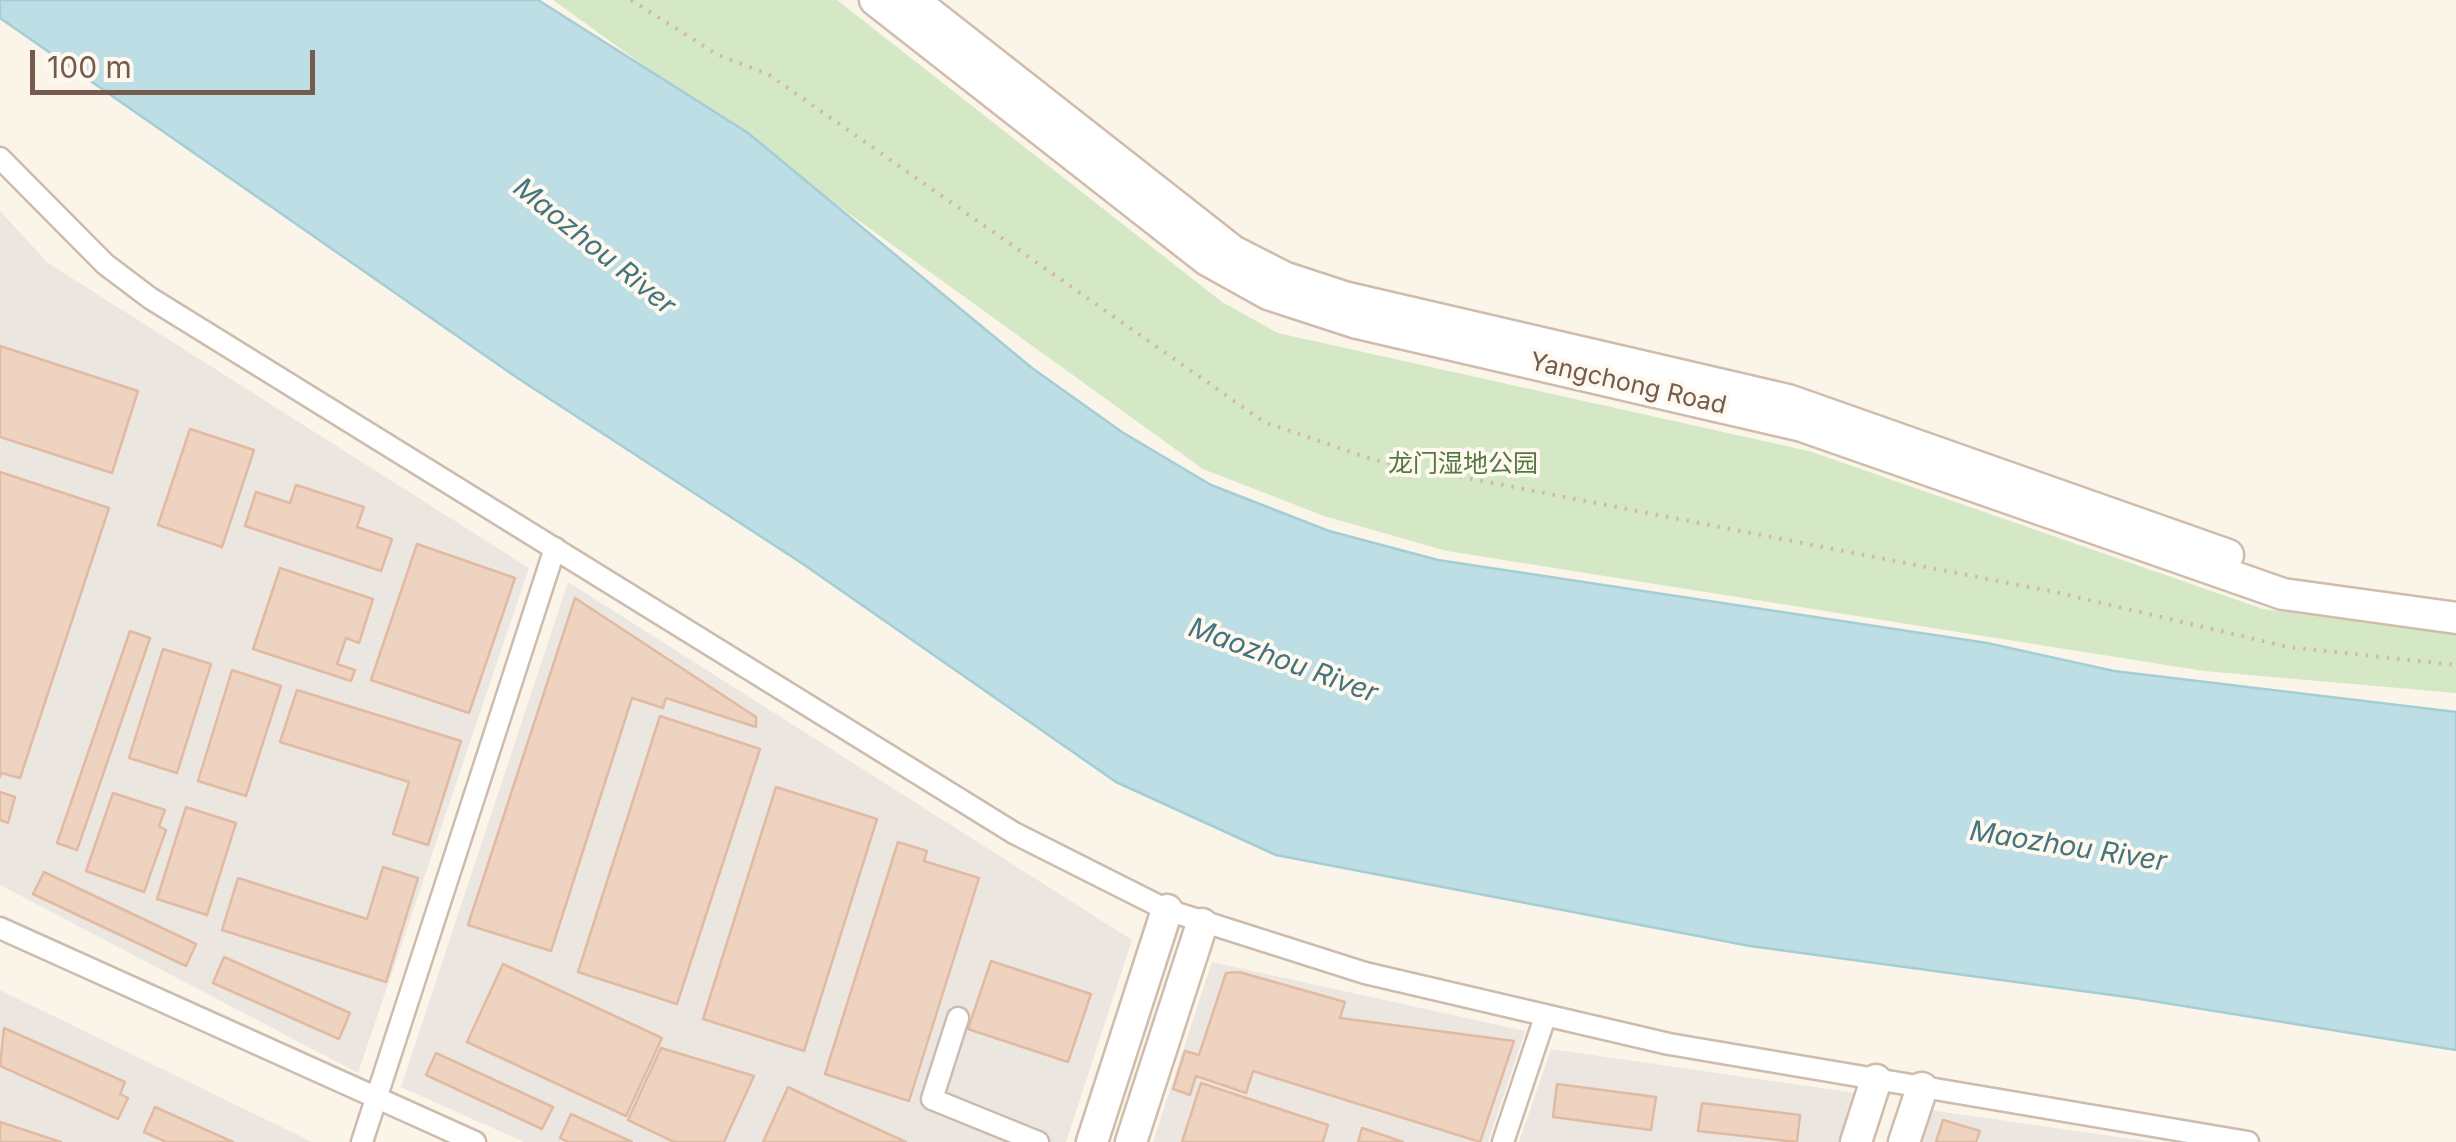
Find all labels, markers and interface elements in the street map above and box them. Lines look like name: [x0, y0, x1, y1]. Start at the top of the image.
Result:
scale bar: [35, 30, 320, 92]
text: 100 m: [47, 49, 132, 85]
water label: Maozhou River: [506, 171, 682, 323]
street label: Yangchong Road: [1527, 347, 1729, 421]
park label: 龙门湿地公园: [1388, 449, 1538, 479]
water label: Maozhou River: [1184, 611, 1382, 711]
water label: Maozhou River: [1967, 815, 2169, 879]

